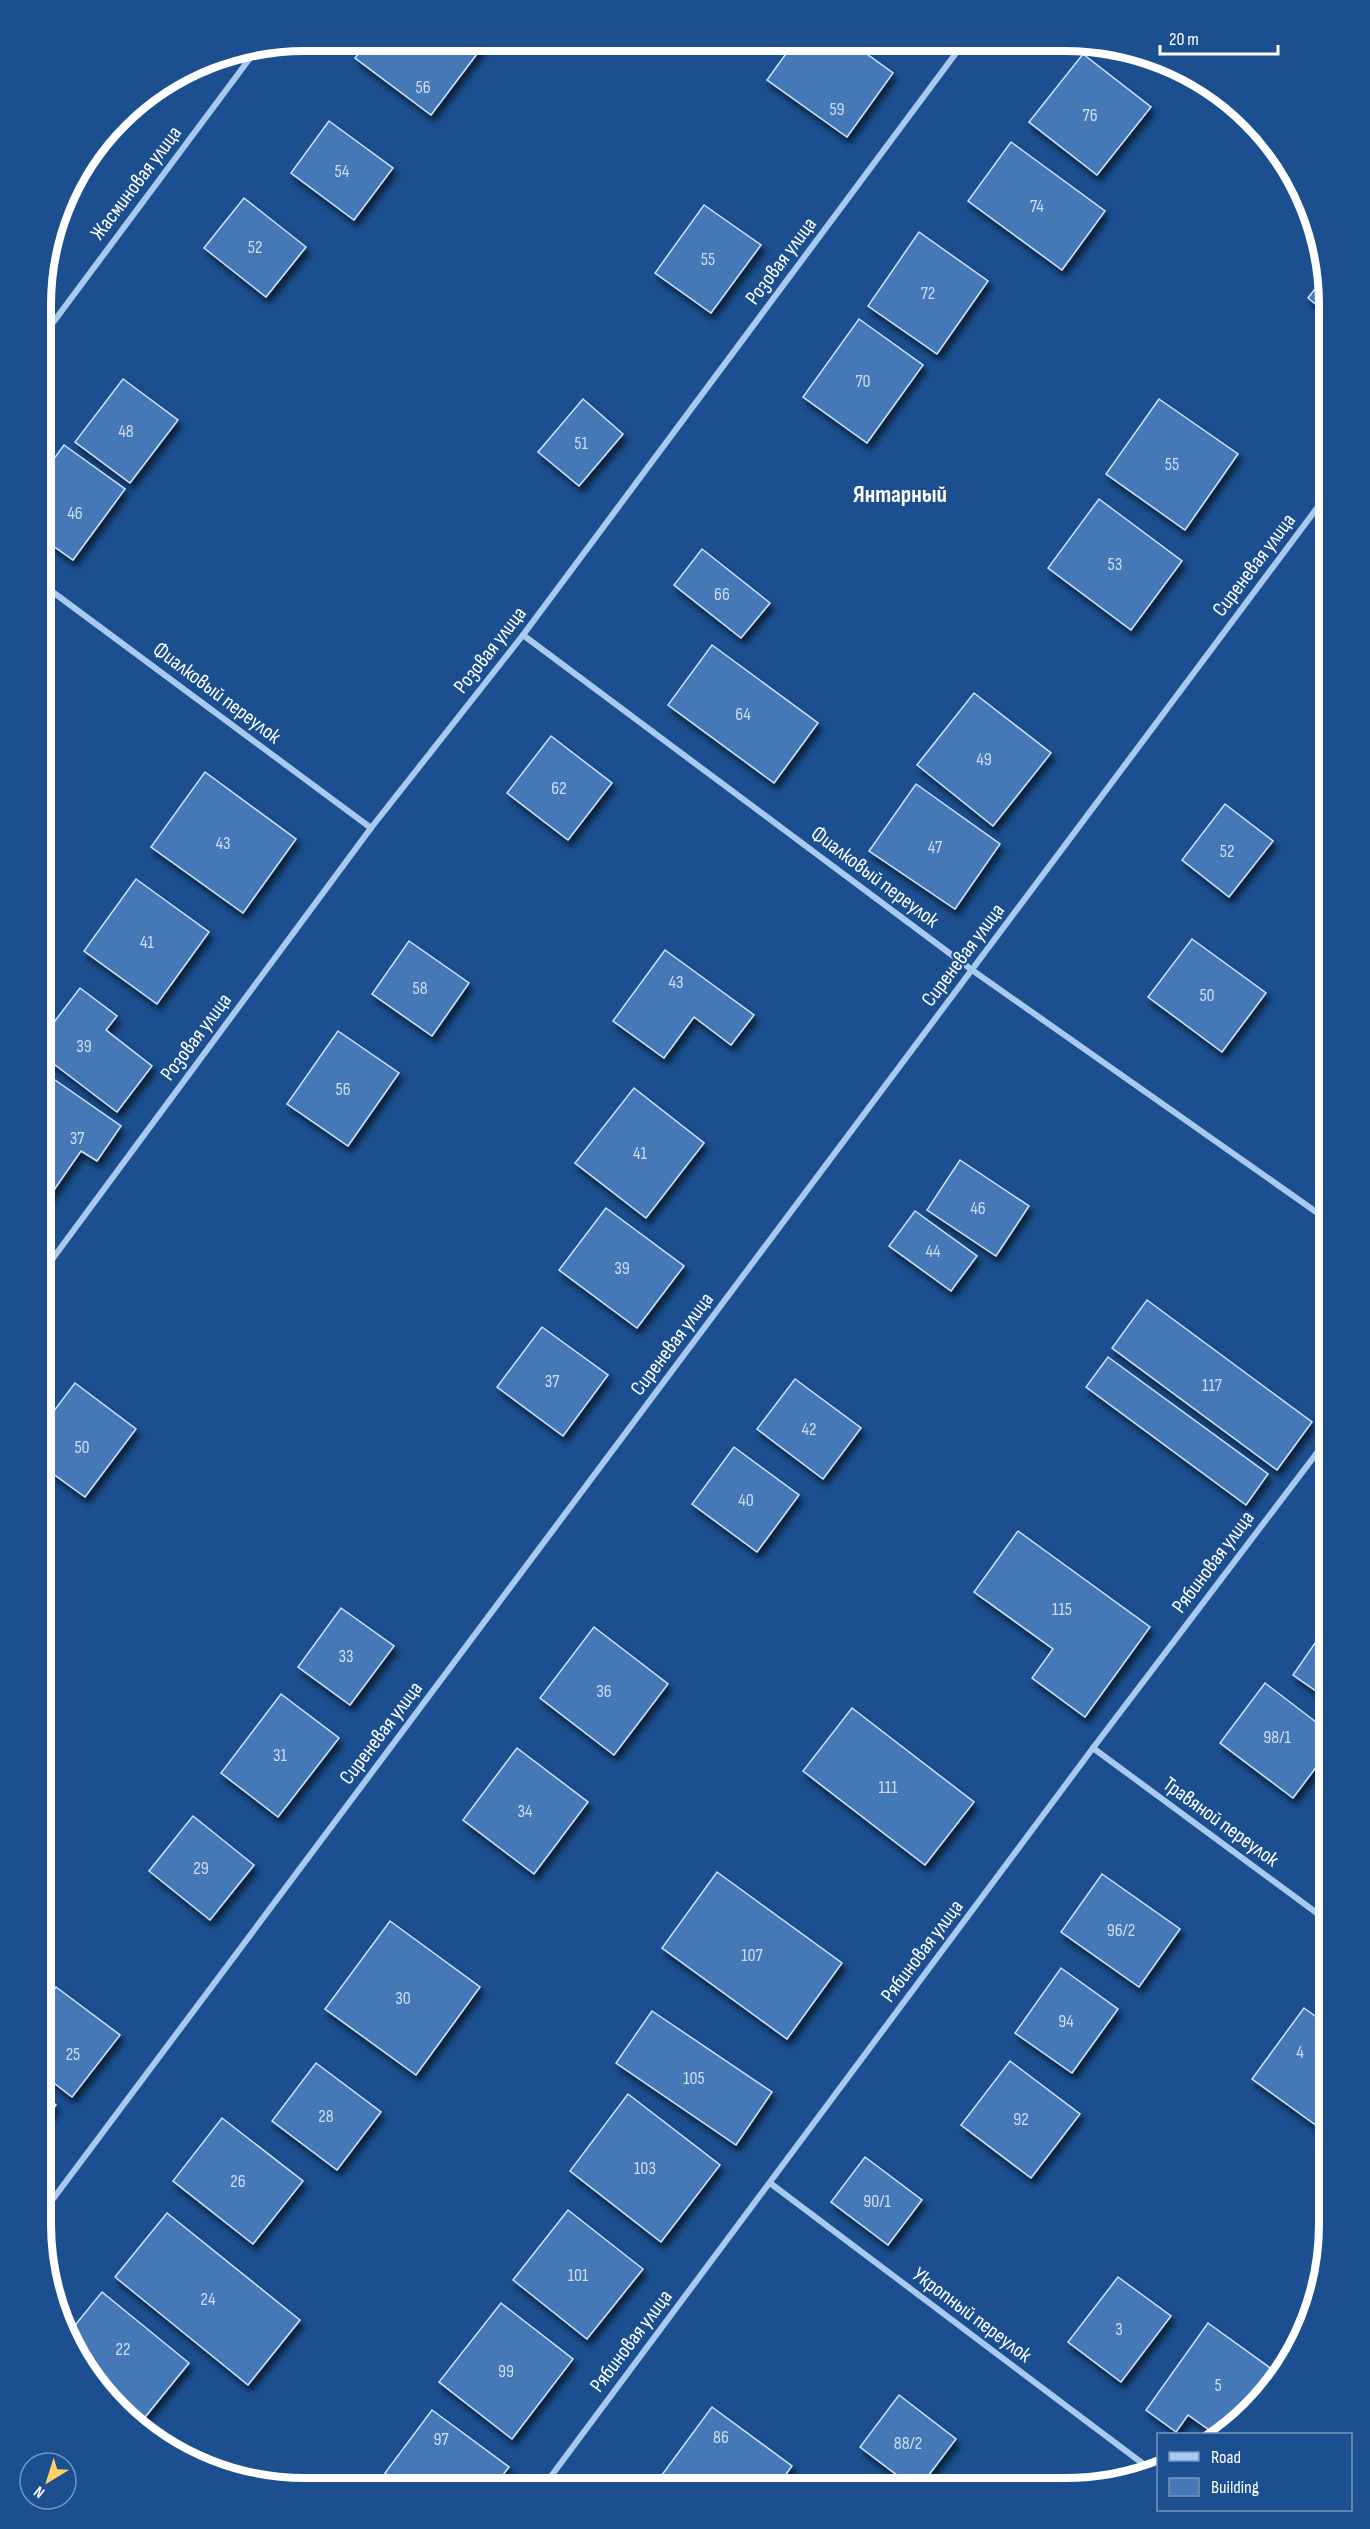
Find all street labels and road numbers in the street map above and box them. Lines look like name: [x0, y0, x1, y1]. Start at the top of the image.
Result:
street label: Жасминовая улица: [85, 121, 187, 245]
street label: Розовая улица: [740, 212, 822, 310]
street label: Сиреневая улица: [1207, 509, 1301, 621]
street label: Розовая улица: [448, 602, 532, 698]
street label: Фиалковый переулок: [148, 637, 286, 749]
street label: Фиалковый переулок: [806, 821, 944, 933]
street label: Сиреневая улица: [916, 899, 1010, 1011]
street label: Розовая улица: [155, 988, 237, 1086]
street label: Сиреневая улица: [625, 1288, 719, 1400]
street label: Рябиновая улица: [1166, 1506, 1260, 1618]
street label: Сиреневая улица: [334, 1677, 428, 1789]
street label: Травяной переулок: [1158, 1772, 1284, 1872]
street label: Рябиновая улица: [875, 1895, 969, 2007]
street label: Укропный переулок: [907, 2262, 1037, 2368]
street label: Рябиновая улица: [584, 2285, 678, 2397]

